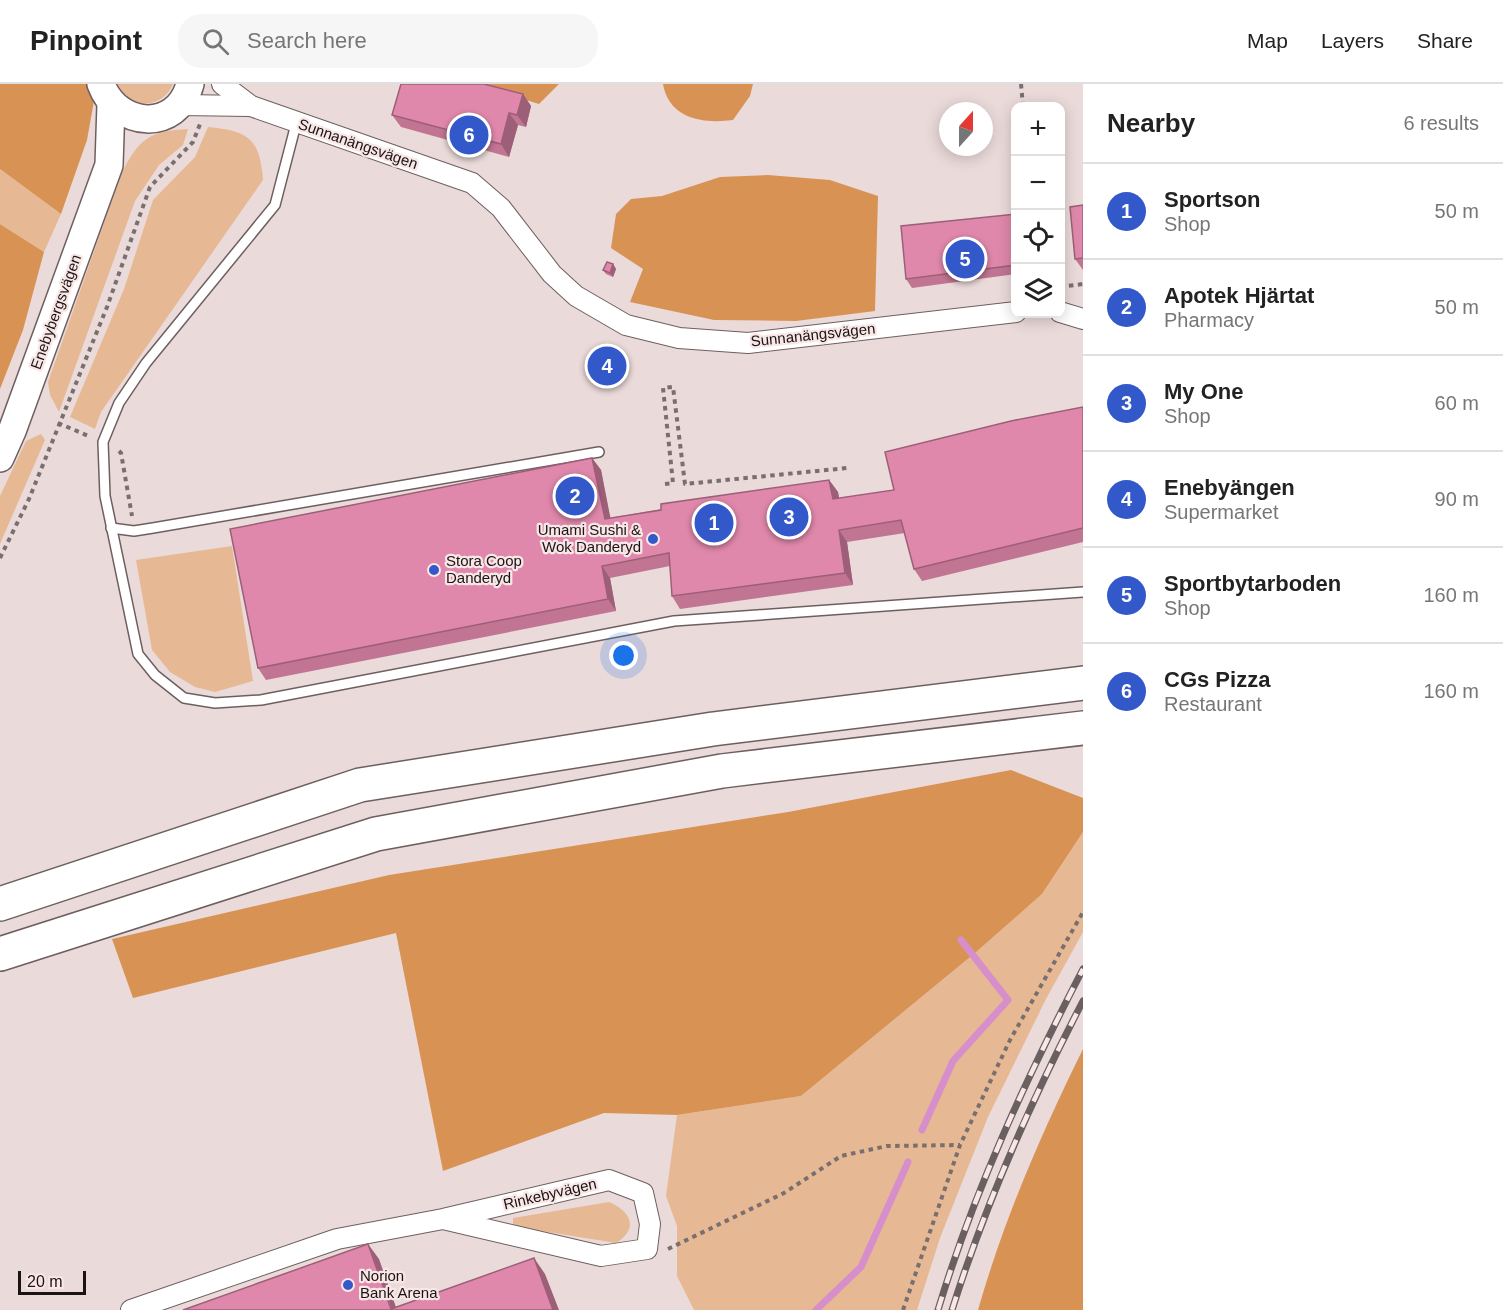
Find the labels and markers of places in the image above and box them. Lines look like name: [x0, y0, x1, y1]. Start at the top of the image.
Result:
pin: 6: [450, 112, 488, 158]
pin: 5: [946, 236, 984, 282]
pin: 4: [588, 344, 626, 388]
pin: 2: [556, 474, 594, 518]
pin: 3: [770, 494, 808, 540]
pin: 1: [694, 500, 734, 546]
place label: Umami Sushi & Wok Danderyd: [538, 521, 641, 555]
marker: Umami Sushi & Wok Danderyd: [646, 532, 660, 546]
place label: Stora Coop Danderyd: [446, 552, 522, 586]
marker: Stora Coop Danderyd: [427, 563, 441, 577]
place label: Norion Bank Arena: [360, 1267, 438, 1301]
marker: Norion Bank Arena: [341, 1278, 355, 1292]

